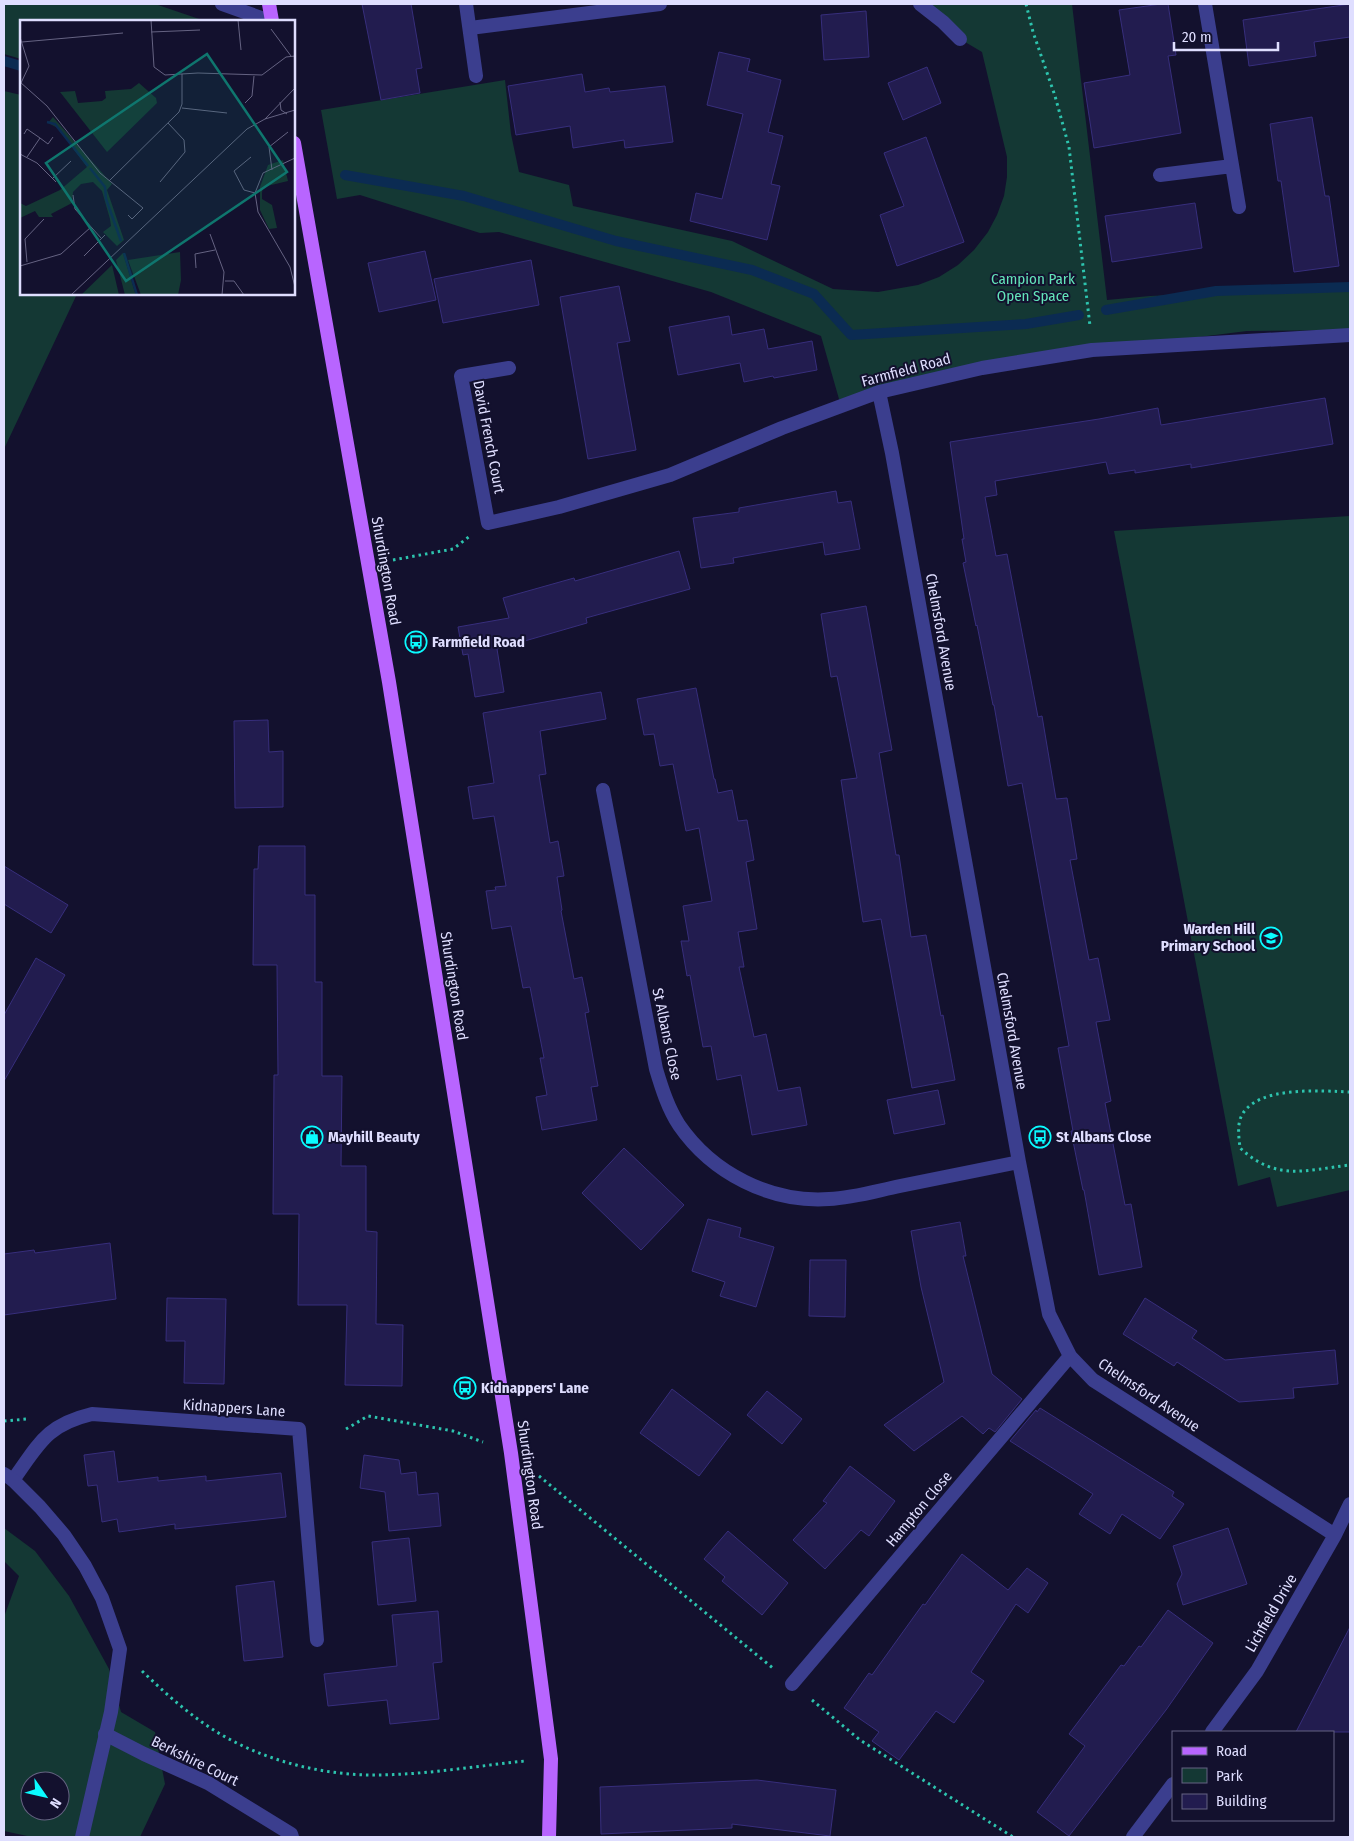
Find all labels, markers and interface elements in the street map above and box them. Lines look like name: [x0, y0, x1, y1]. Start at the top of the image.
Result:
inset map: [20, 20, 295, 295]
scale bar: [1174, 20, 1278, 52]
text: 20 m: [1182, 28, 1212, 46]
park label: Campion Park Open Space: [991, 270, 1075, 305]
street label: Farmfield Road: [859, 349, 953, 391]
street label: David French Court: [469, 379, 509, 495]
street label: Shurdington Road: [368, 515, 404, 627]
street label: Chelmsford Avenue: [922, 572, 960, 692]
bus stop icon: Farmfield Road: [404, 630, 428, 654]
place label: Farmfield Road: [432, 633, 525, 651]
place label: Warden Hill Primary School: [1161, 920, 1256, 955]
school or university icon: Warden Hill Primary School: [1259, 926, 1283, 950]
street label: Shurdington Road: [437, 930, 471, 1042]
street label: Chelmsford Avenue: [993, 971, 1031, 1091]
street label: St Albans Close: [648, 986, 686, 1082]
shop icon: Mayhill Beauty: [300, 1125, 324, 1149]
bus stop icon: St Albans Close: [1028, 1125, 1052, 1149]
place label: Mayhill Beauty: [328, 1128, 421, 1146]
place label: St Albans Close: [1056, 1128, 1152, 1146]
street label: Chelmsford Avenue: [1095, 1354, 1203, 1436]
bus stop icon: Kidnappers' Lane: [453, 1376, 477, 1400]
place label: Kidnappers' Lane: [481, 1379, 589, 1397]
street label: Kidnappers Lane: [182, 1395, 286, 1421]
street label: Shurdington Road: [513, 1419, 547, 1531]
street label: Hampton Close: [882, 1468, 956, 1550]
street label: Lichfield Drive: [1241, 1571, 1301, 1655]
legend: [1172, 1731, 1334, 1821]
street label: Berkshire Court: [148, 1732, 242, 1790]
text: Road: [1216, 1742, 1247, 1760]
text: Park: [1216, 1767, 1243, 1785]
north arrow: [20, 1771, 70, 1821]
text: Building: [1216, 1792, 1267, 1810]
text: N: [46, 1795, 65, 1811]

